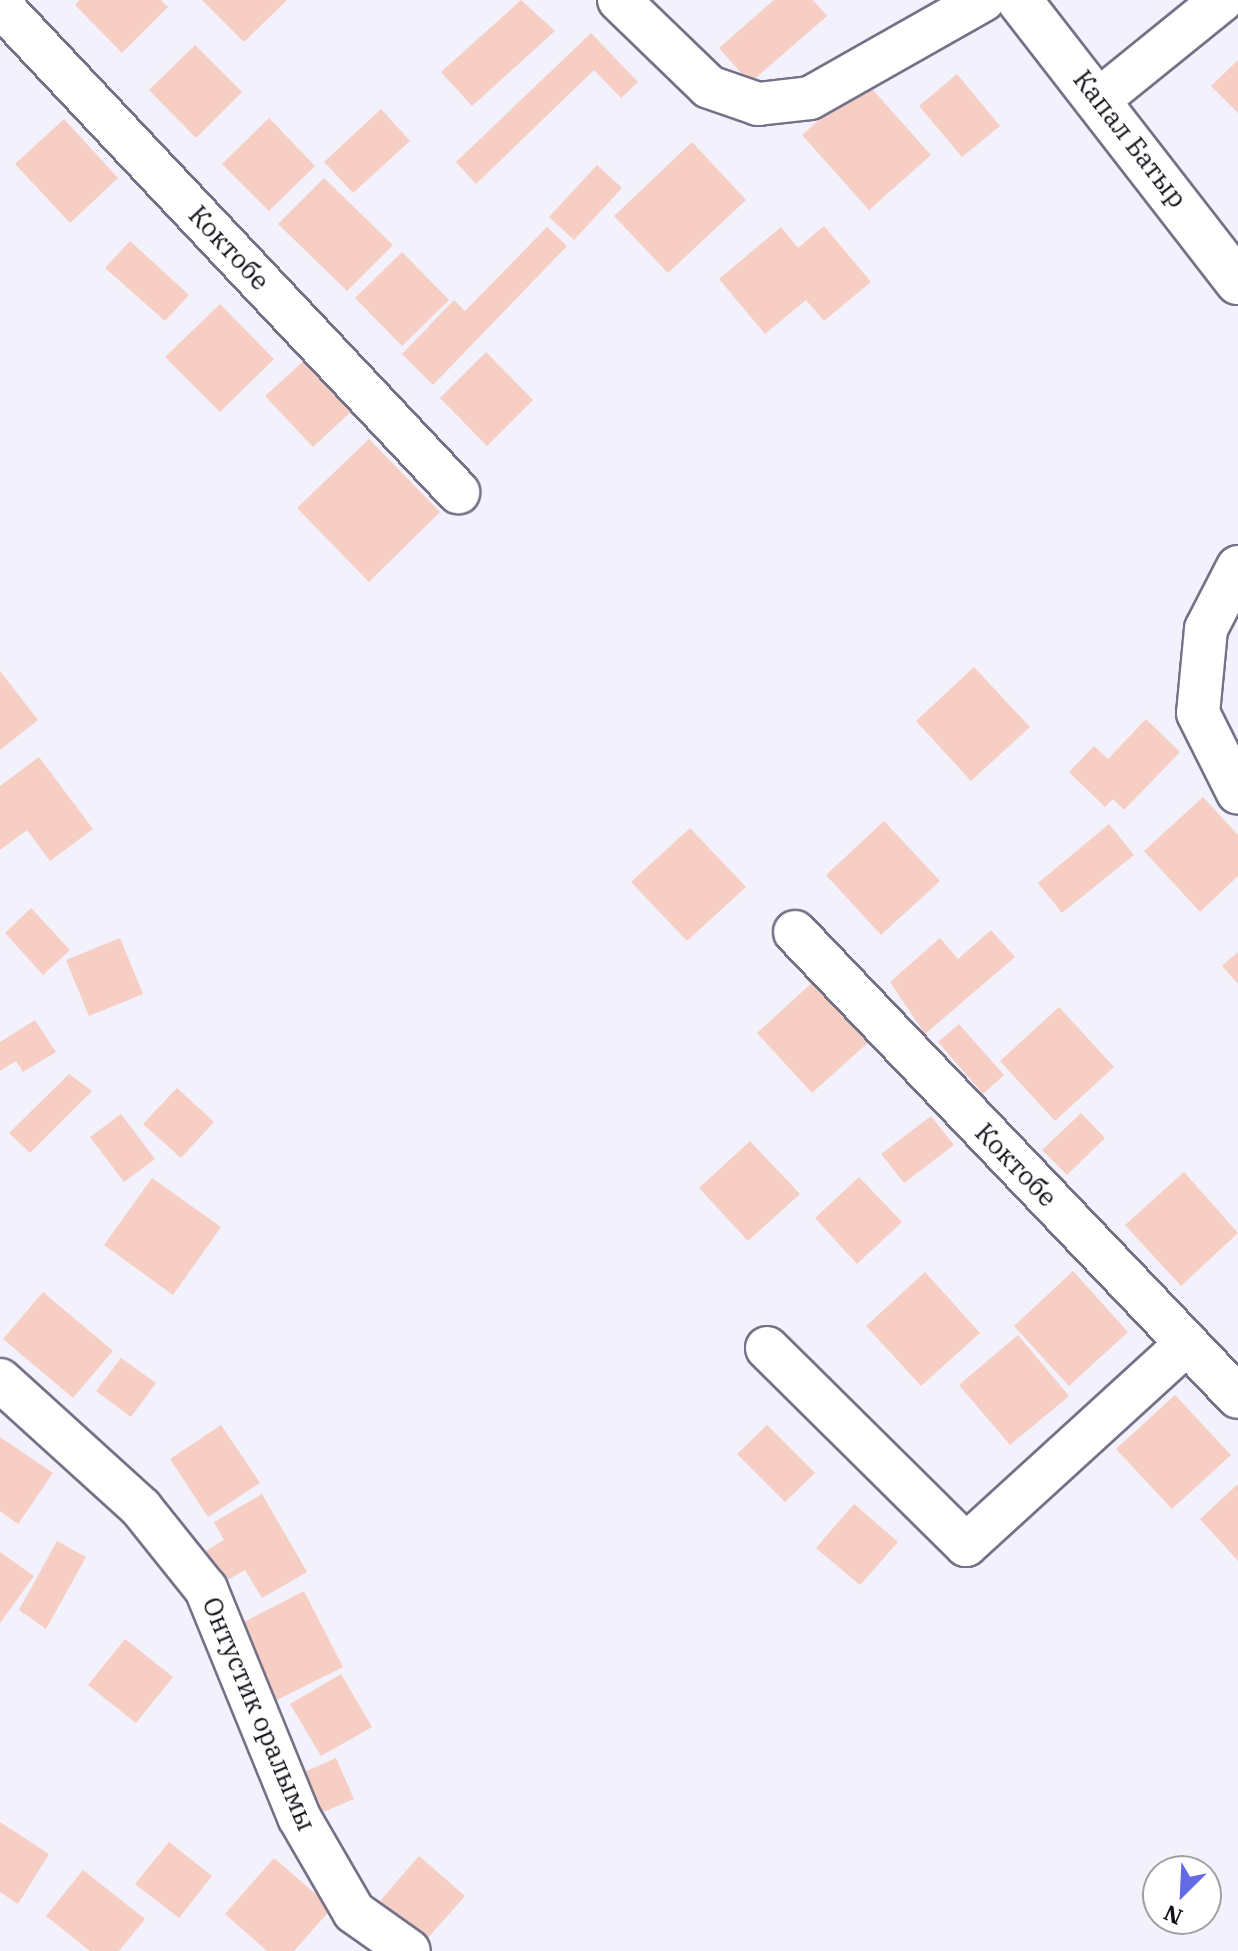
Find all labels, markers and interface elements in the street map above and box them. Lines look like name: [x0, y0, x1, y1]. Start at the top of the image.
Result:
street label: Капал Батыр: [1067, 64, 1193, 214]
street label: Коктобе: [182, 199, 276, 297]
street label: Коктобе: [969, 1117, 1063, 1213]
street label: Онтустик оралымы: [196, 1592, 322, 1836]
north arrow: [1142, 1855, 1222, 1935]
text: N: [1159, 1899, 1187, 1932]

